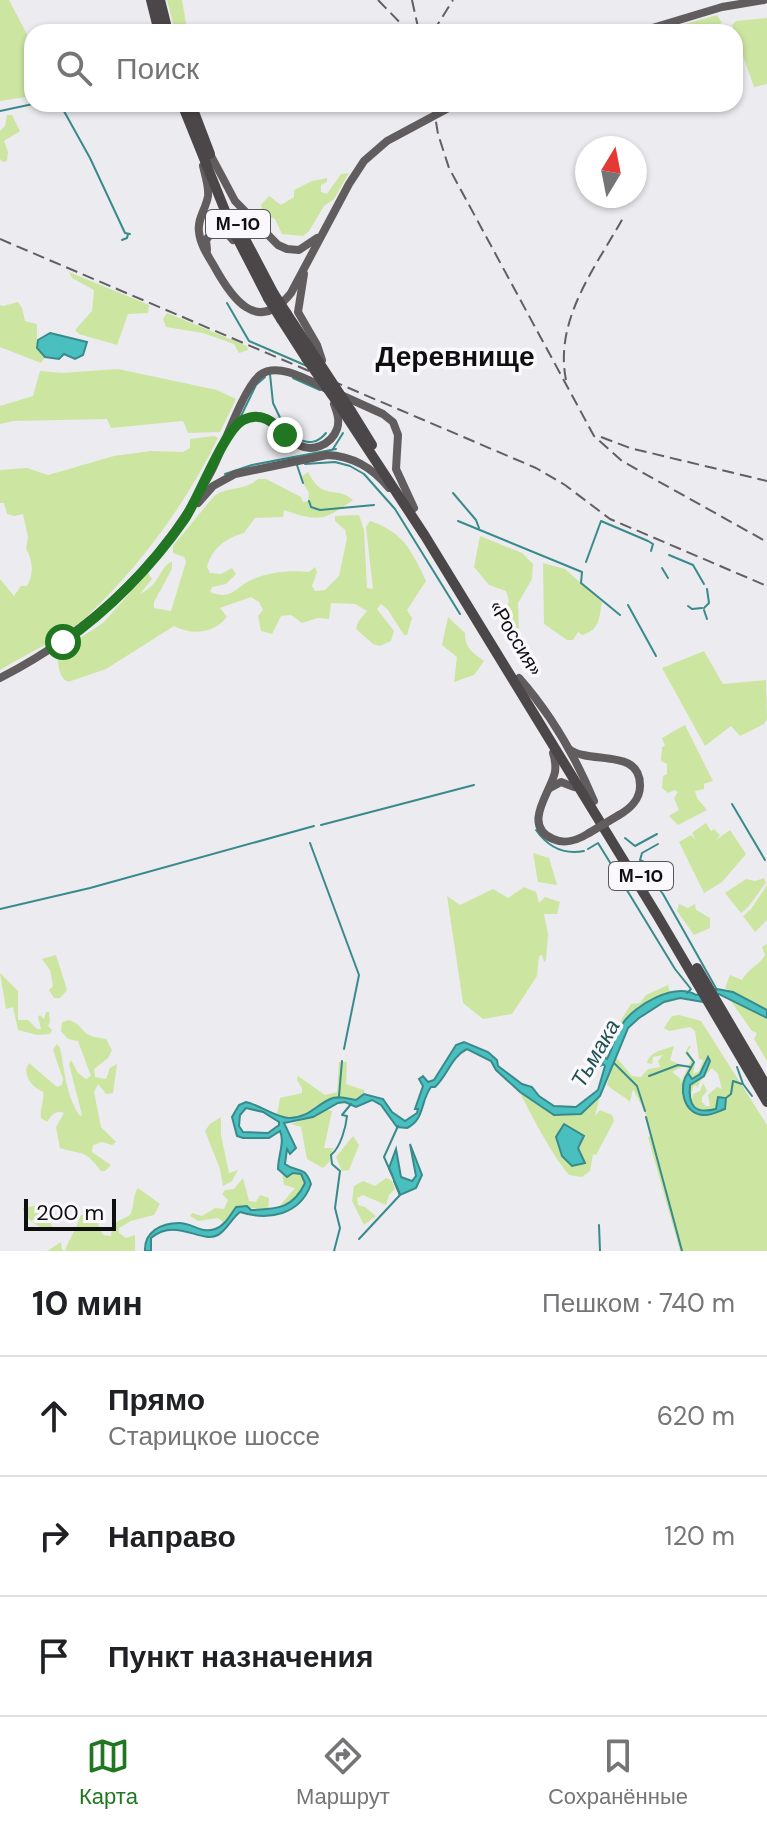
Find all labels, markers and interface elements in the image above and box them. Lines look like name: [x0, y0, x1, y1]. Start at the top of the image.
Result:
search box: [24, 24, 743, 112]
icon: search: [52, 46, 96, 90]
text: Поиск: [116, 49, 199, 88]
north arrow: [575, 136, 647, 208]
road number: М-10: [206, 210, 270, 238]
district label: Деревнище: [375, 338, 535, 375]
route end: [267, 417, 303, 453]
street label: «Россия»: [483, 595, 549, 681]
route start: [45, 624, 81, 660]
road number: М-10: [609, 862, 673, 890]
water label: Тьмака: [564, 1014, 627, 1093]
scale bar: [24, 1195, 116, 1231]
text: 200 m: [36, 1198, 104, 1227]
text: 10 мин: [32, 1281, 143, 1326]
text: Пешком · 740 m: [542, 1286, 735, 1320]
text: Прямо: [108, 1380, 205, 1419]
icon: ahead: [32, 1394, 76, 1438]
text: 620 m: [657, 1399, 735, 1433]
text: Старицкое шоссе: [108, 1419, 320, 1453]
icon: right: [32, 1514, 76, 1558]
text: Направо: [108, 1517, 236, 1556]
text: 120 m: [664, 1519, 735, 1553]
icon: arrive: [32, 1634, 76, 1678]
text: Пункт назначения: [108, 1637, 373, 1676]
tab: Карта: [79, 1734, 138, 1811]
tab: Маршрут: [296, 1734, 390, 1811]
tab: Сохранённые: [548, 1734, 688, 1811]

